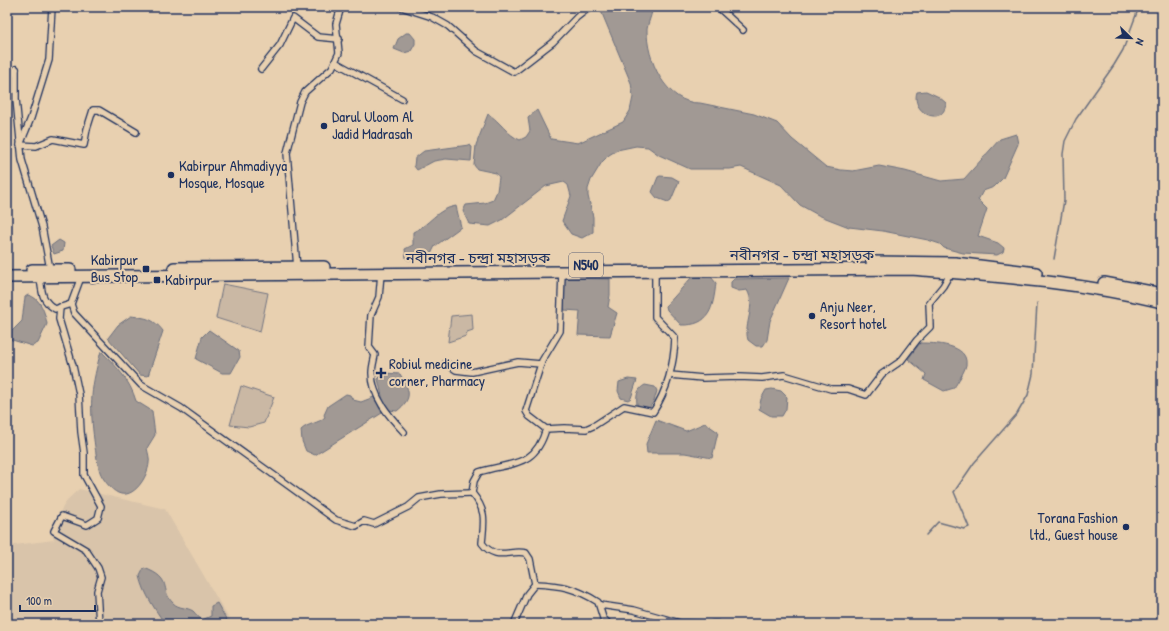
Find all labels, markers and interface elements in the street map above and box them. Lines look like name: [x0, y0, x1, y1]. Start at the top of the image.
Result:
north arrow: [1111, 18, 1151, 58]
text: N: [1133, 36, 1148, 47]
place label: Darul Uloom Al Jadid Madrasah: [332, 106, 414, 144]
marker: Darul Uloom Al Jadid Madrasah: [319, 121, 329, 131]
place label: Kabirpur Ahmadiyya Mosque, Mosque: [179, 155, 287, 193]
marker: Kabirpur Ahmadiyya Mosque, Mosque: [166, 170, 176, 180]
street label: নবীনগর - চন্দ্রা মহাসড়ক: [729, 244, 875, 265]
street label: নবীনগর - চন্দ্রা মহাসড়ক: [405, 247, 551, 268]
place label: Kabirpur Bus Stop: [91, 249, 139, 287]
road number: N540: [569, 253, 603, 277]
marker: Kabirpur Bus Stop: [141, 264, 151, 274]
place label: Kabirpur: [165, 269, 212, 290]
marker: Kabirpur: [152, 275, 162, 285]
place label: Anju Neer, Resort hotel: [820, 296, 886, 334]
marker: Anju Neer, Resort hotel: [807, 311, 817, 321]
place label: Robiul medicine corner, Pharmacy: [389, 353, 485, 391]
marker: Robiul medicine corner, Pharmacy: [376, 368, 386, 378]
place label: Torana Fashion ltd., Guest house: [1030, 507, 1118, 545]
marker: Torana Fashion ltd., Guest house: [1121, 522, 1131, 532]
scale bar: [20, 587, 95, 613]
text: 100 m: [26, 592, 52, 609]

